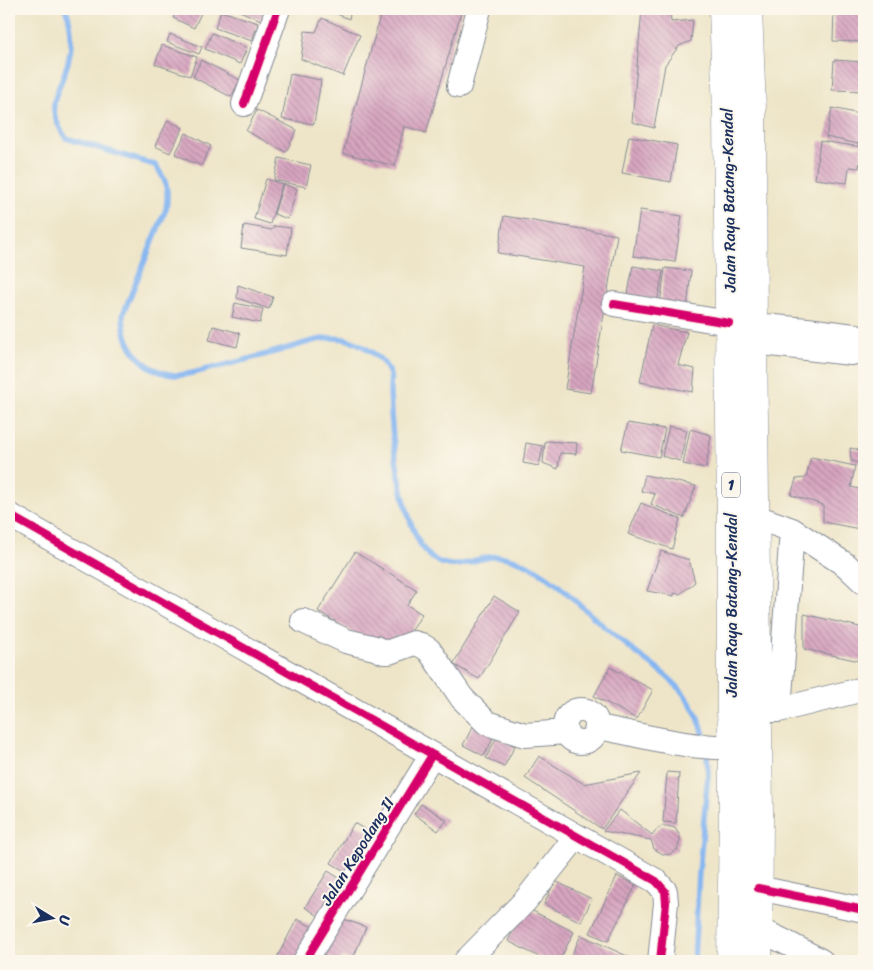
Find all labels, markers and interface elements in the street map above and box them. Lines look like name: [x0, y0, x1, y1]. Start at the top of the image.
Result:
street label: Jalan Raya Batang-Kendal: [712, 107, 745, 293]
road number: 1: [722, 472, 740, 498]
street label: Jalan Raya Batang-Kendal: [717, 513, 746, 698]
street label: Jalan Kepodang II: [312, 791, 402, 912]
north arrow: [28, 892, 78, 942]
text: U: [51, 913, 77, 928]

